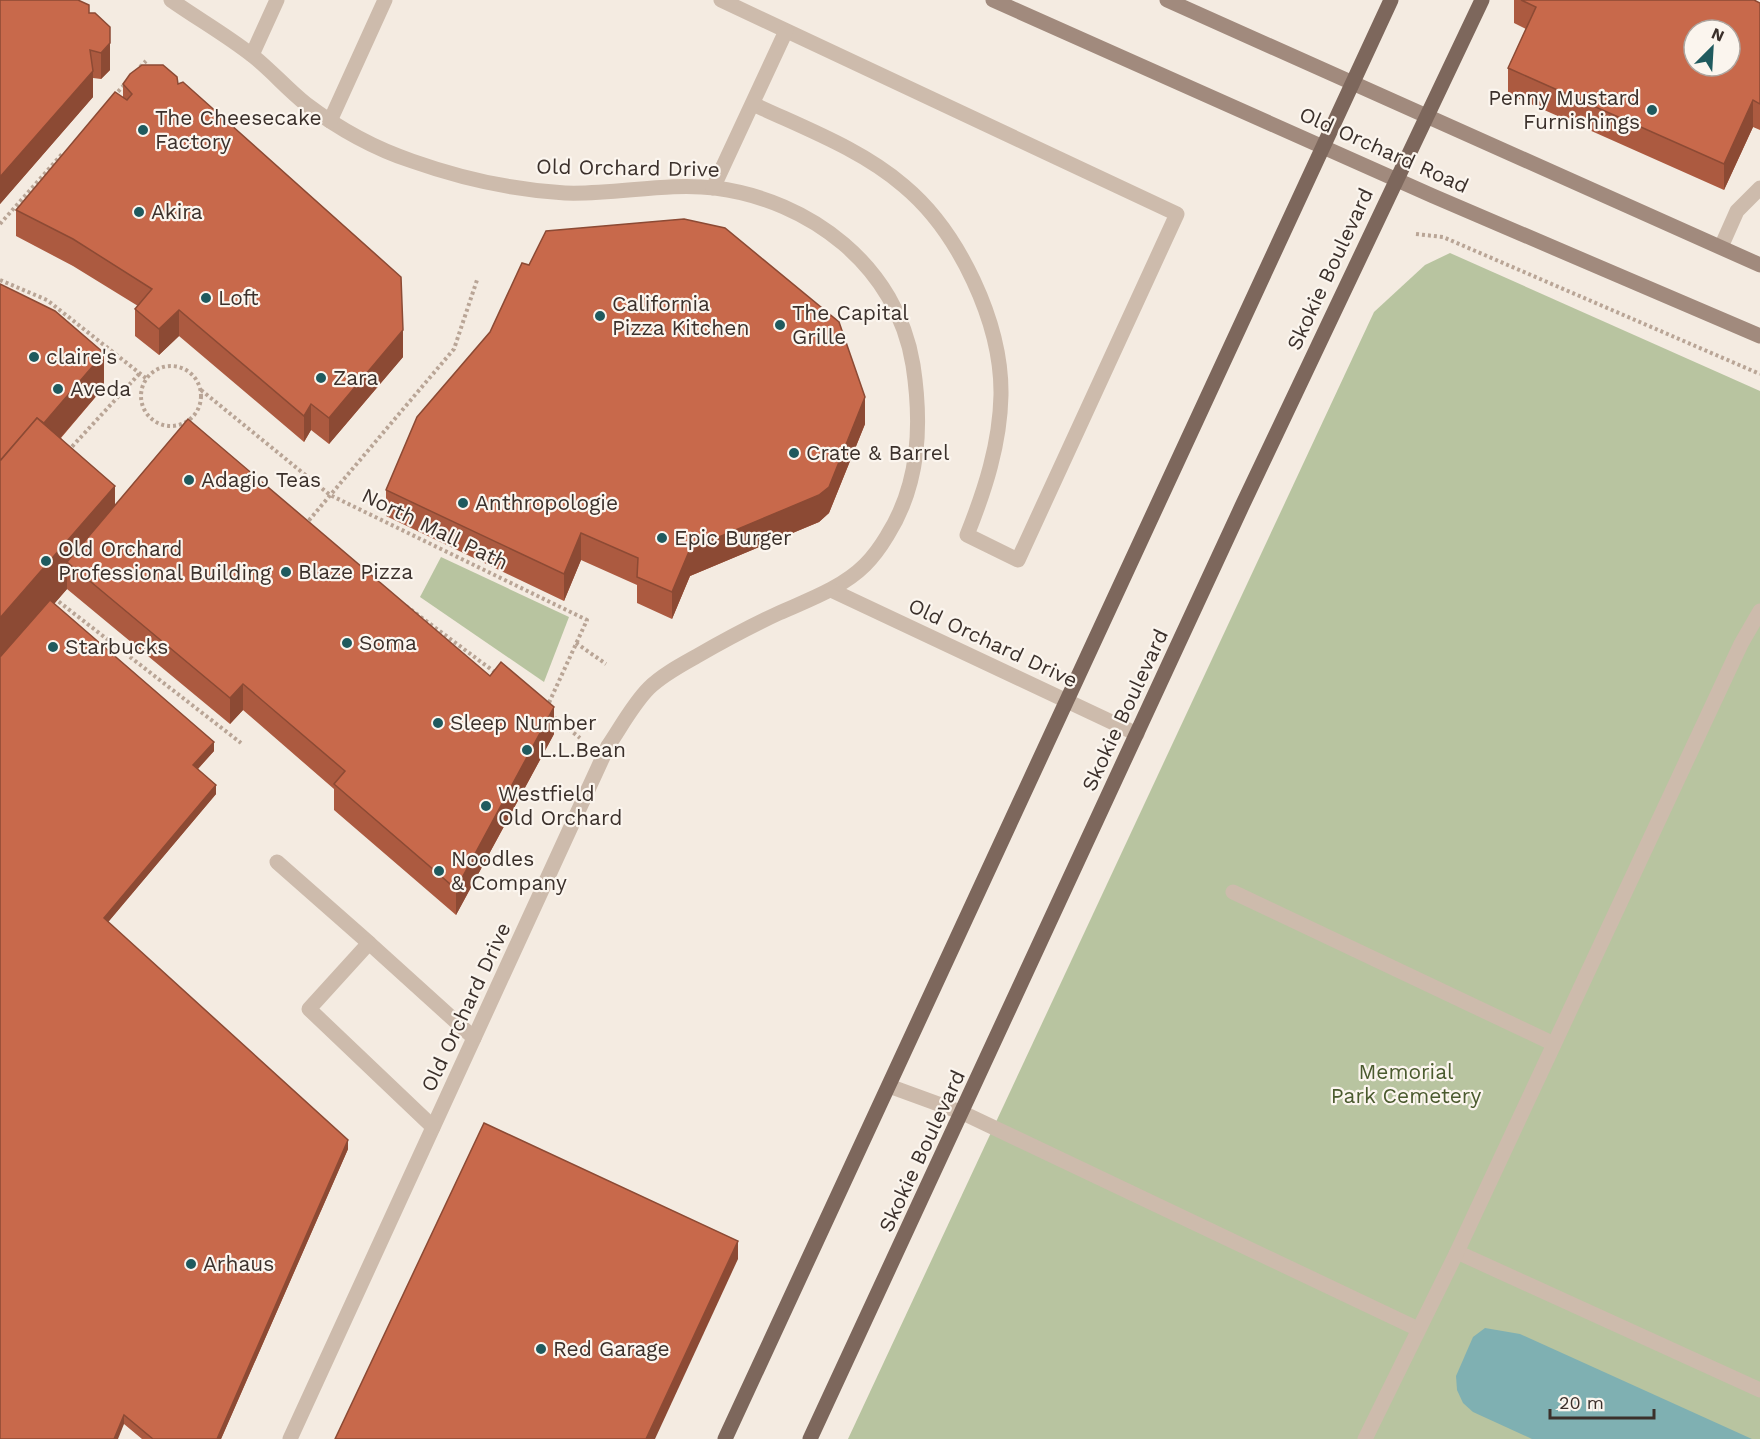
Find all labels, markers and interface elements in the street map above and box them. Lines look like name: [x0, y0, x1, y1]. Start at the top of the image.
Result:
north arrow: [1682, 18, 1742, 78]
text: N: [1709, 24, 1727, 46]
place label: Penny Mustard Furnishings: [1488, 85, 1640, 134]
street label: Old Orchard Road: [1296, 101, 1473, 198]
marker: Penny Mustard Furnishings: [1645, 103, 1659, 117]
place label: The Cheesecake Factory: [155, 105, 322, 154]
marker: The Cheesecake Factory: [136, 123, 150, 137]
street label: Old Orchard Drive: [536, 153, 720, 182]
street label: Skokie Boulevard: [1281, 184, 1378, 354]
place label: Akira: [151, 199, 203, 224]
marker: Akira: [132, 205, 146, 219]
place label: Loft: [218, 285, 259, 310]
marker: Loft: [199, 291, 213, 305]
place label: California Pizza Kitchen: [612, 291, 749, 340]
place label: The Capital Grille: [792, 300, 909, 349]
marker: California Pizza Kitchen: [593, 309, 607, 323]
marker: The Capital Grille: [773, 318, 787, 332]
place label: claire's: [46, 344, 117, 369]
marker: claire's: [27, 350, 41, 364]
place label: Zara: [333, 365, 378, 390]
marker: Zara: [314, 371, 328, 385]
place label: Aveda: [70, 376, 131, 401]
marker: Aveda: [51, 382, 65, 396]
place label: Crate & Barrel: [806, 440, 950, 465]
marker: Crate & Barrel: [787, 446, 801, 460]
place label: Adagio Teas: [201, 467, 321, 492]
marker: Adagio Teas: [182, 473, 196, 487]
street label: North Mall Path: [358, 482, 513, 575]
place label: Anthropologie: [475, 490, 618, 515]
marker: Anthropologie: [456, 496, 470, 510]
place label: Epic Burger: [674, 525, 792, 550]
marker: Epic Burger: [655, 531, 669, 545]
place label: Old Orchard Professional Building: [58, 536, 272, 585]
marker: Old Orchard Professional Building: [39, 554, 53, 568]
place label: Blaze Pizza: [298, 559, 413, 584]
marker: Blaze Pizza: [279, 565, 293, 579]
street label: Old Orchard Drive: [905, 592, 1082, 693]
street label: Skokie Boulevard: [1076, 625, 1173, 795]
place label: Soma: [359, 630, 417, 655]
place label: Starbucks: [65, 634, 168, 659]
marker: Soma: [340, 636, 354, 650]
marker: Starbucks: [46, 640, 60, 654]
place label: Sleep Number: [450, 710, 597, 735]
marker: Sleep Number: [431, 716, 445, 730]
place label: L.L.Bean: [539, 737, 626, 762]
marker: L.L.Bean: [520, 743, 534, 757]
place label: Westfield Old Orchard: [498, 781, 622, 830]
marker: Westfield Old Orchard: [479, 799, 493, 813]
place label: Noodles & Company: [451, 846, 567, 895]
marker: Noodles & Company: [432, 864, 446, 878]
street label: Old Orchard Drive: [415, 918, 516, 1095]
park label: Memorial Park Cemetery: [1331, 1059, 1481, 1108]
street label: Skokie Boulevard: [873, 1066, 970, 1236]
place label: Arhaus: [203, 1251, 274, 1276]
marker: Arhaus: [184, 1257, 198, 1271]
place label: Red Garage: [553, 1336, 670, 1361]
marker: Red Garage: [534, 1342, 548, 1356]
scale bar: [1550, 1382, 1654, 1420]
text: 20 m: [1559, 1392, 1604, 1413]

